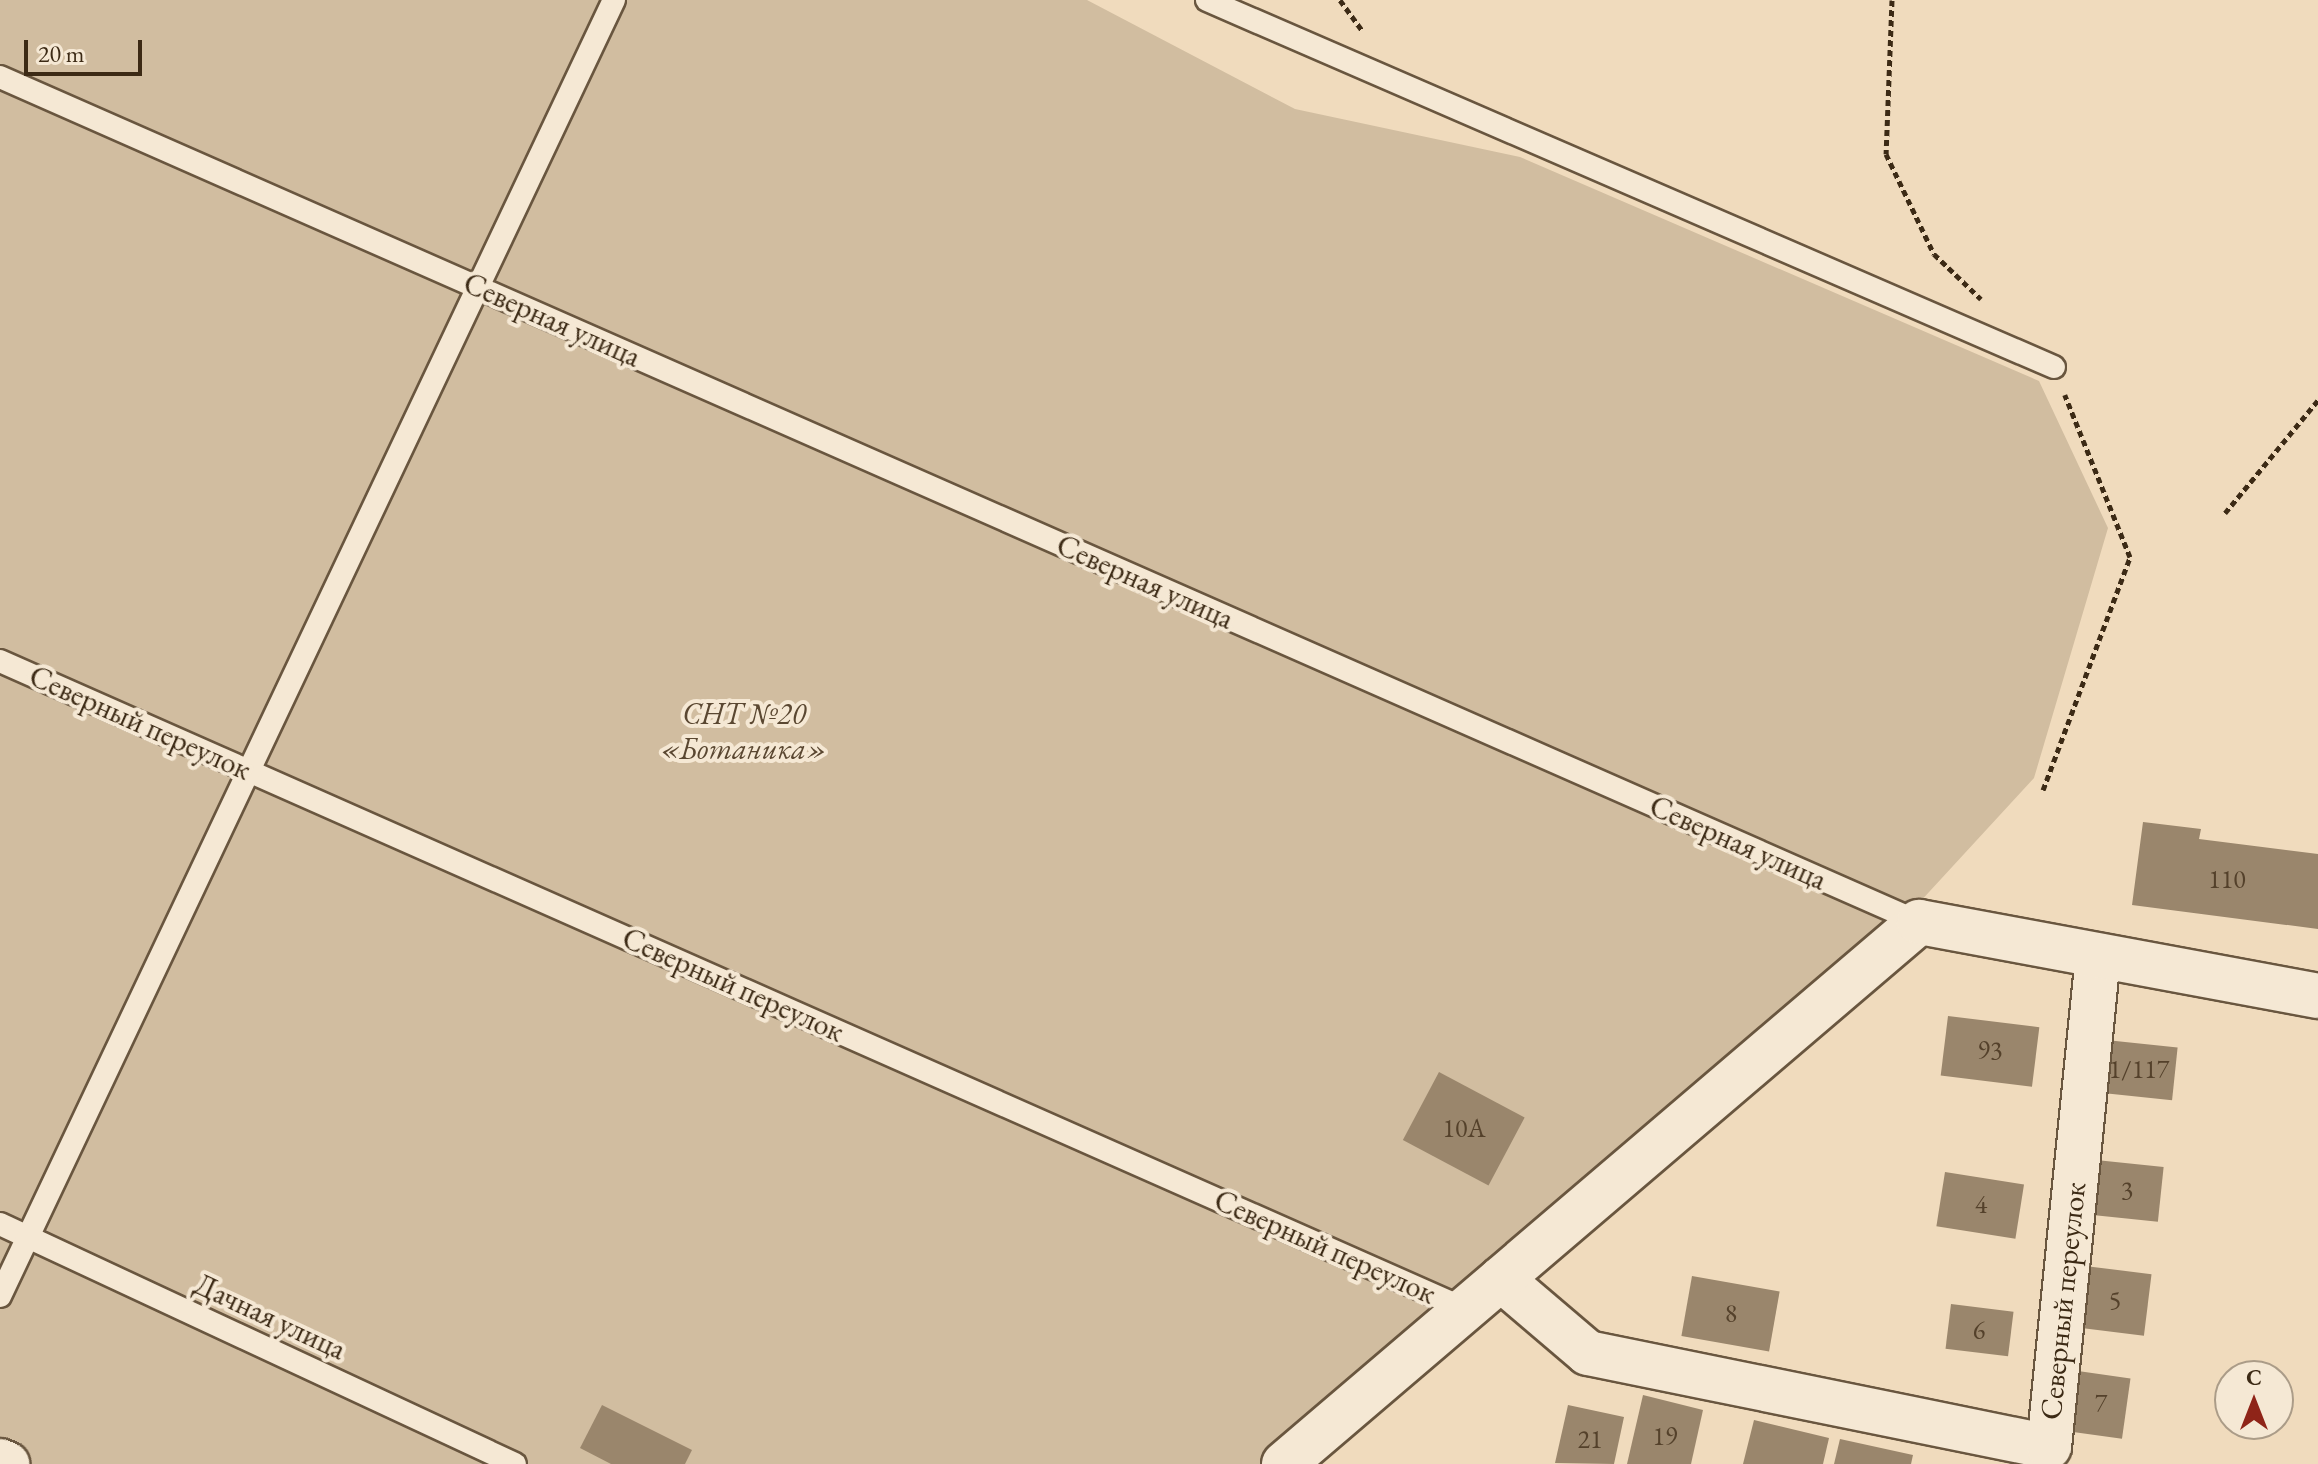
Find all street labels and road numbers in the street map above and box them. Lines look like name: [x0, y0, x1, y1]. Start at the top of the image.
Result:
street label: Северная улица: [458, 265, 646, 375]
street label: Северная улица: [1051, 527, 1239, 637]
street label: Северный переулок: [24, 658, 256, 788]
street label: Северная улица: [1644, 788, 1832, 898]
street label: Северный переулок: [617, 920, 849, 1050]
street label: Северный переулок: [2033, 1180, 2093, 1422]
street label: Северный переулок: [1209, 1182, 1441, 1312]
street label: Дачная улица: [189, 1266, 351, 1368]

